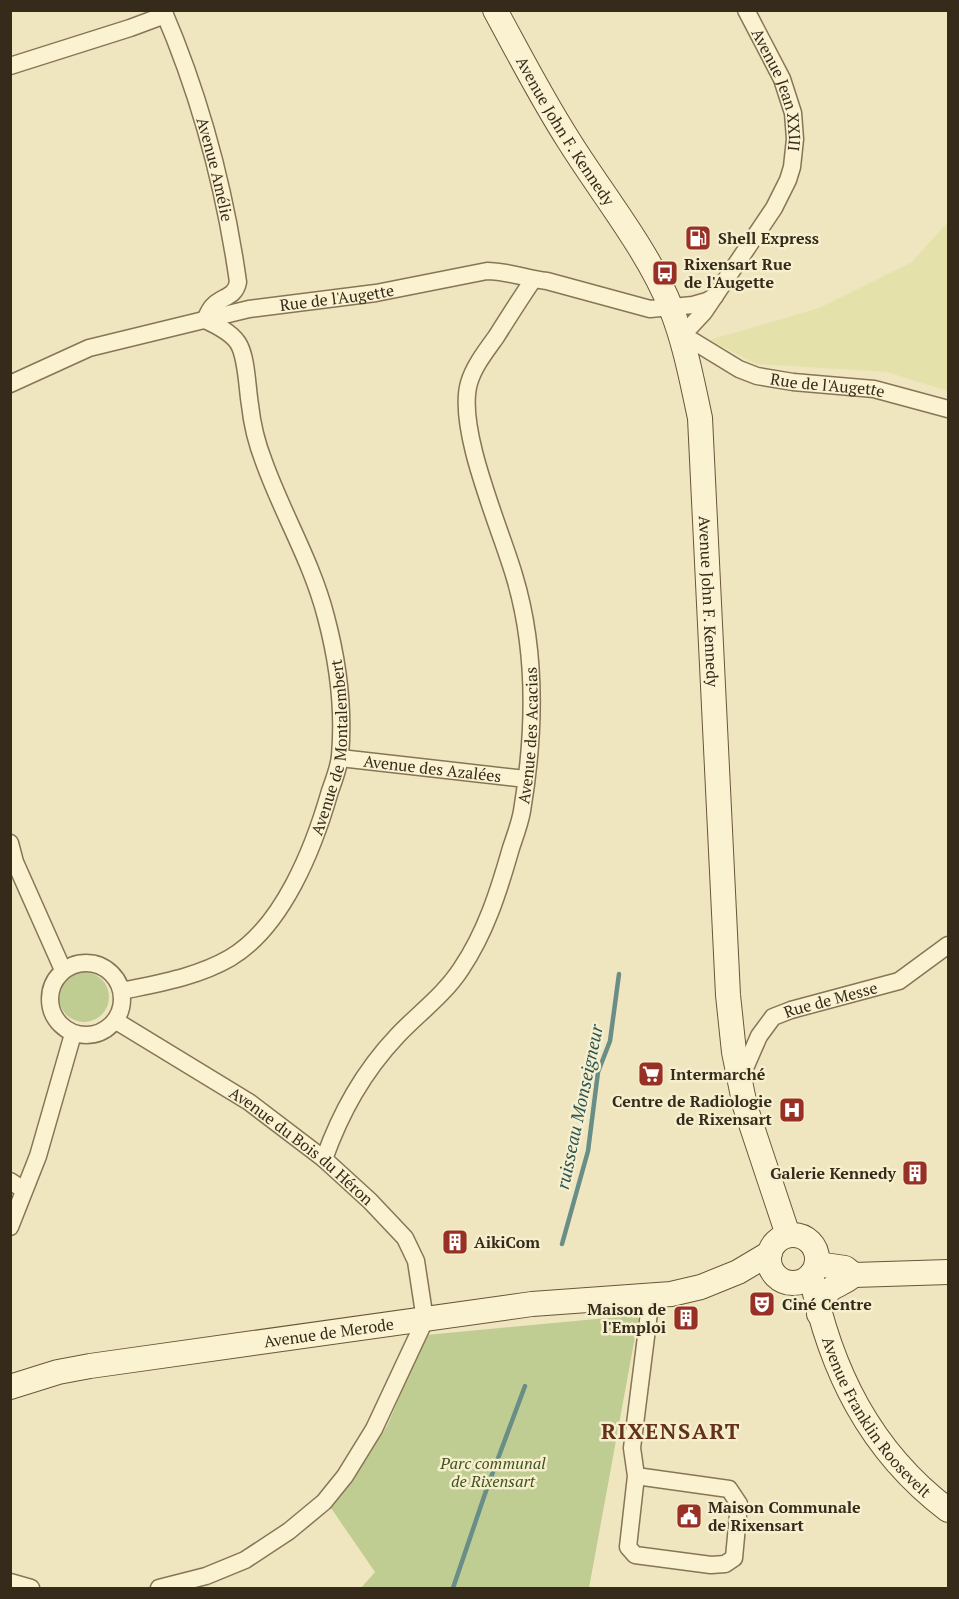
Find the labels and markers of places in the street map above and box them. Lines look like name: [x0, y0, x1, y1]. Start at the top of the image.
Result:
fuel station icon: Shell Express: [683, 223, 713, 253]
place label: Shell Express: [718, 227, 819, 249]
place label: Rixensart Rue de l'Augette: [684, 253, 792, 293]
bus stop icon: Rixensart Rue de l'Augette: [650, 258, 680, 288]
supermarket icon: Intermarché: [636, 1059, 666, 1089]
place label: Intermarché: [670, 1063, 766, 1085]
place label: Centre de Radiologie de Rixensart: [612, 1090, 773, 1130]
hospital icon: Centre de Radiologie de Rixensart: [777, 1095, 807, 1125]
building icon: Galerie Kennedy: [900, 1158, 930, 1188]
place label: Galerie Kennedy: [770, 1162, 897, 1184]
building icon: AikiCom: [440, 1227, 470, 1257]
place label: AikiCom: [474, 1231, 540, 1253]
theatre icon: Ciné Centre: [747, 1289, 777, 1319]
place label: Ciné Centre: [782, 1293, 872, 1315]
place label: Maison de l'Emploi: [587, 1298, 666, 1338]
building icon: Maison de l'Emploi: [671, 1303, 701, 1333]
place label: Maison Communale de Rixensart: [708, 1496, 861, 1536]
public building icon: Maison Communale de Rixensart: [674, 1501, 704, 1531]

